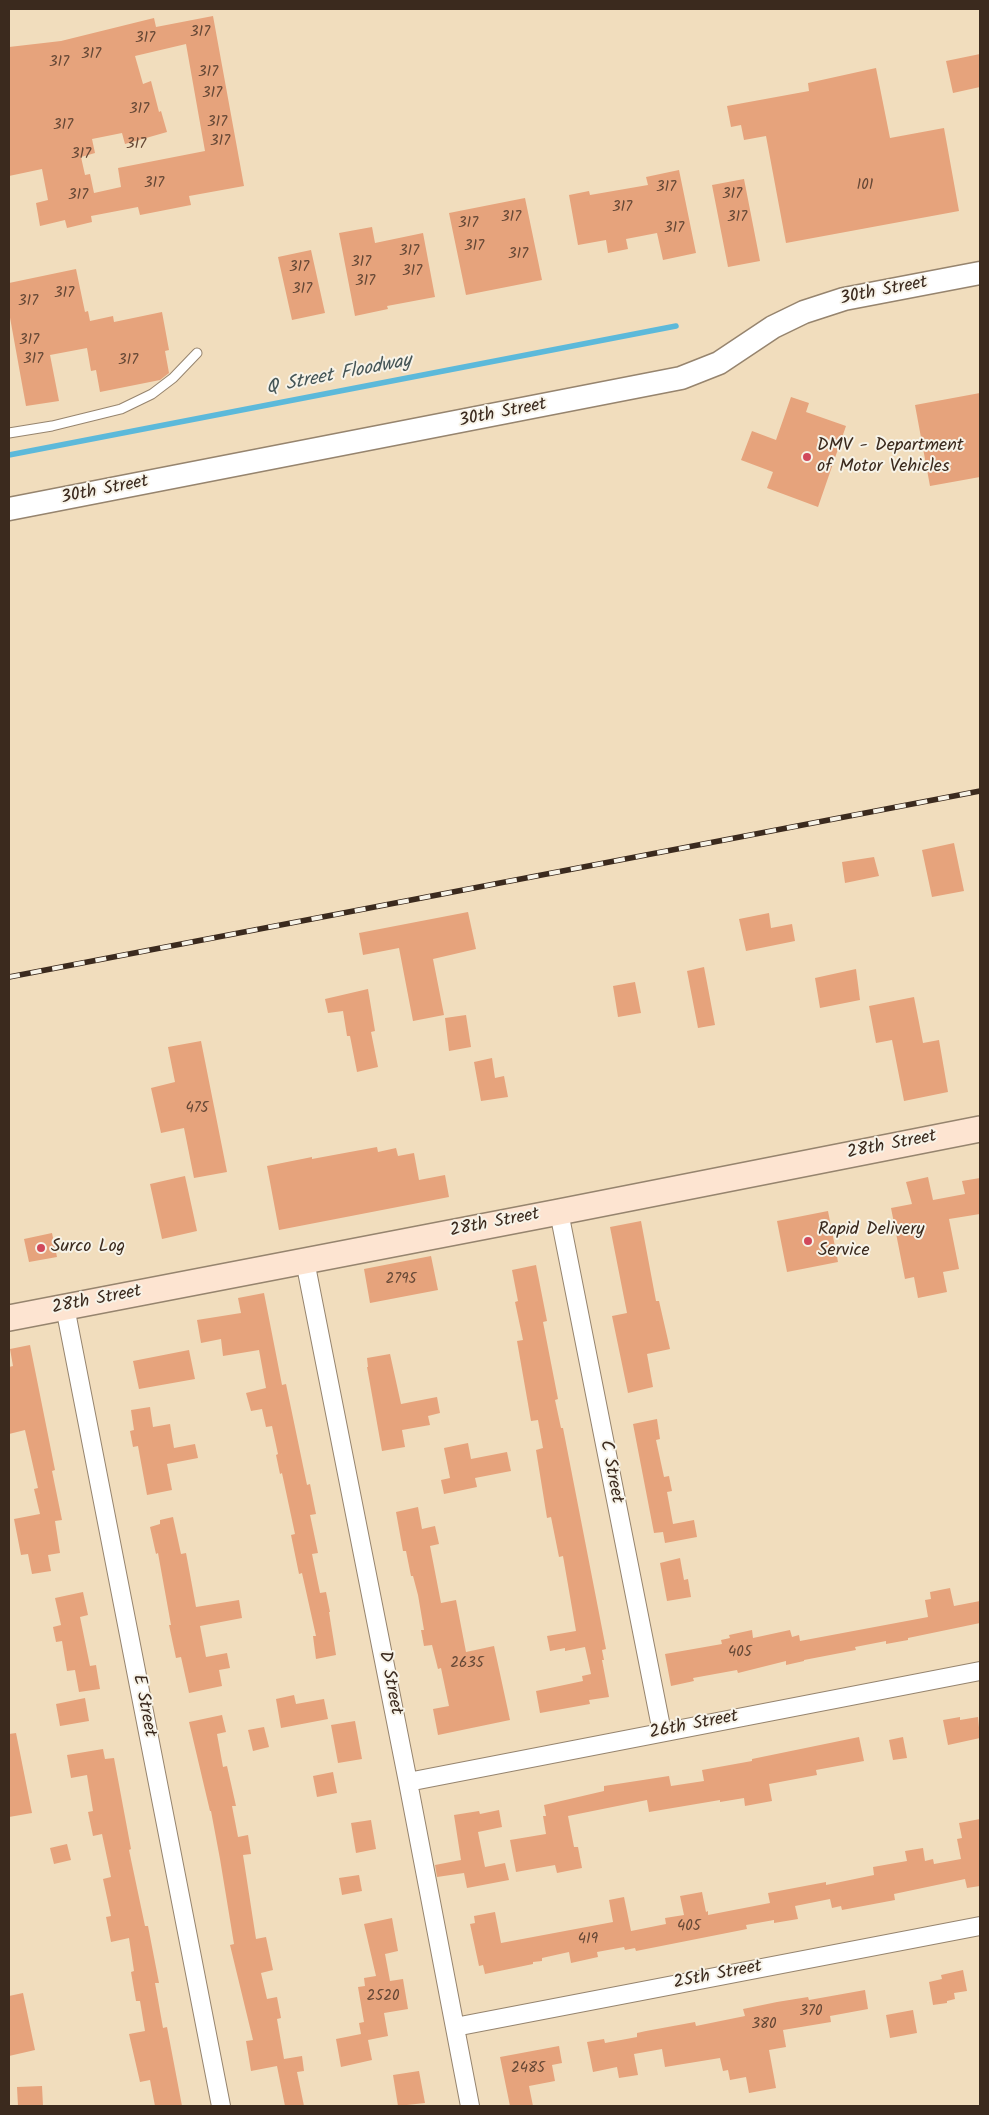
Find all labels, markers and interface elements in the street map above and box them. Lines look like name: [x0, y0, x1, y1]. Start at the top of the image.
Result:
house number: 317: [190, 24, 210, 42]
house number: 317: [135, 30, 155, 48]
house number: 317: [81, 46, 101, 64]
house number: 317: [49, 54, 69, 72]
house number: 317: [198, 64, 218, 82]
house number: 317: [202, 85, 222, 103]
house number: 317: [129, 101, 149, 119]
house number: 317: [207, 114, 227, 132]
house number: 317: [53, 117, 73, 135]
house number: 317: [210, 133, 230, 151]
house number: 317: [126, 136, 146, 154]
house number: 317: [71, 146, 91, 164]
house number: 317: [144, 175, 164, 193]
house number: 101: [857, 177, 873, 195]
house number: 317: [656, 179, 676, 197]
house number: 317: [722, 186, 742, 204]
house number: 317: [68, 187, 88, 205]
house number: 317: [612, 199, 632, 217]
house number: 317: [501, 209, 521, 227]
house number: 317: [727, 209, 747, 227]
house number: 317: [458, 215, 478, 233]
house number: 317: [664, 220, 684, 238]
house number: 317: [464, 238, 484, 256]
house number: 317: [399, 243, 419, 261]
house number: 317: [508, 246, 528, 264]
house number: 317: [351, 254, 371, 272]
house number: 317: [289, 259, 309, 277]
house number: 317: [402, 263, 422, 281]
house number: 317: [355, 273, 375, 291]
street label: 30th Street: [838, 273, 930, 311]
house number: 317: [292, 281, 312, 299]
house number: 317: [54, 285, 74, 303]
house number: 317: [18, 293, 38, 311]
house number: 317: [19, 332, 39, 350]
house number: 317: [23, 351, 43, 369]
water label: Q Street Floodway: [264, 351, 414, 401]
house number: 317: [118, 352, 138, 370]
street label: 30th Street: [457, 395, 549, 433]
place label: DMV - Department of Motor Vehicles: [817, 436, 964, 478]
marker: DMV - Department of Motor Vehicles: [801, 451, 813, 463]
street label: 30th Street: [59, 472, 151, 510]
house number: 475: [185, 1100, 209, 1118]
street label: 28th Street: [845, 1127, 939, 1165]
street label: 28th Street: [448, 1205, 542, 1243]
place label: Rapid Delivery Service: [818, 1220, 925, 1262]
marker: Rapid Delivery Service: [802, 1235, 814, 1247]
place label: Surco Log: [51, 1237, 125, 1259]
marker: Surco Log: [35, 1242, 47, 1254]
house number: 2795: [385, 1271, 417, 1289]
street label: 28th Street: [50, 1282, 144, 1320]
street label: C Street: [593, 1439, 627, 1505]
house number: 405: [728, 1644, 752, 1662]
street label: D Street: [372, 1649, 406, 1717]
house number: 2635: [450, 1655, 484, 1673]
street label: E Street: [126, 1673, 160, 1739]
street label: 26th Street: [648, 1707, 740, 1745]
house number: 405: [677, 1918, 701, 1936]
house number: 419: [578, 1931, 598, 1949]
street label: 25th Street: [672, 1957, 764, 1995]
house number: 2520: [367, 1988, 399, 2006]
house number: 370: [800, 2003, 822, 2021]
house number: 380: [751, 2016, 777, 2034]
house number: 2485: [511, 2060, 545, 2078]

